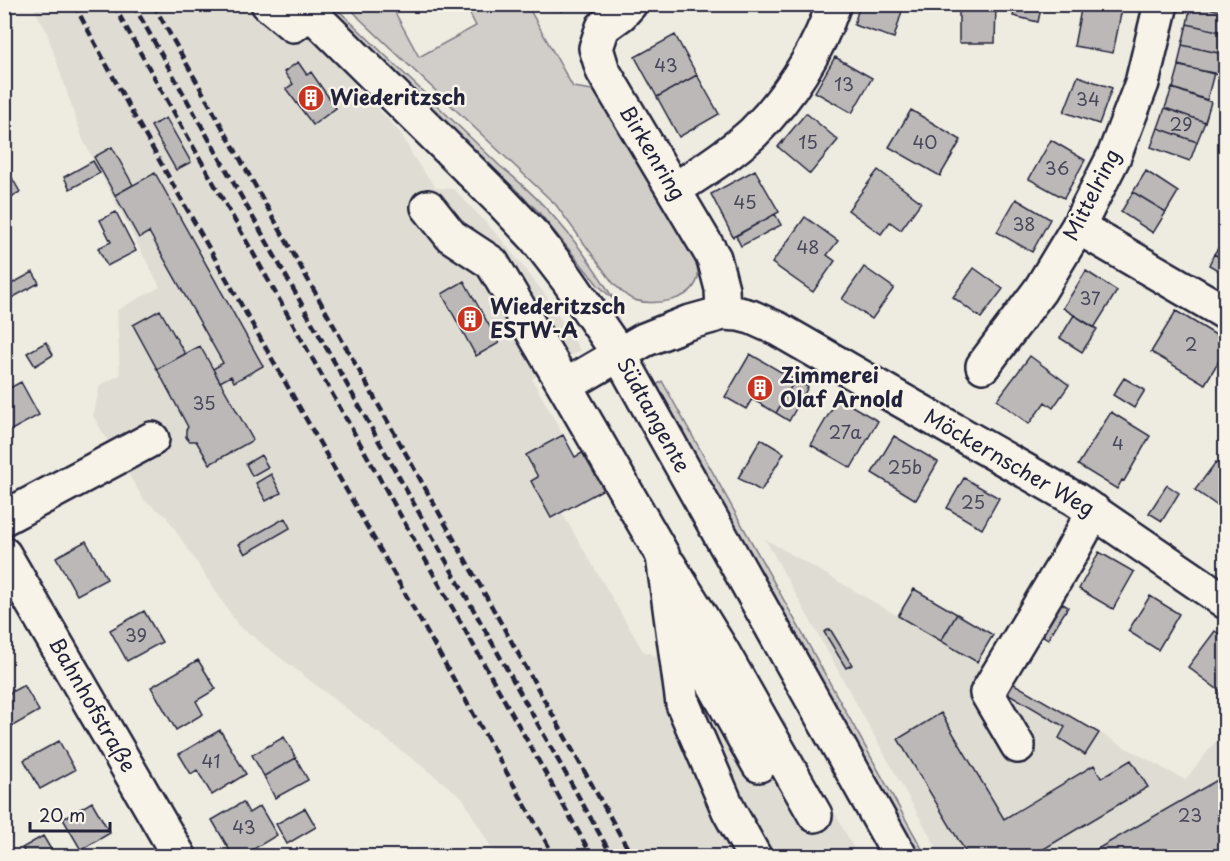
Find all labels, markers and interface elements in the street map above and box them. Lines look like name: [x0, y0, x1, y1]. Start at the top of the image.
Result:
house number: 43: [654, 51, 678, 78]
house number: 13: [834, 70, 854, 97]
place label: Wiederitzsch: [330, 80, 466, 112]
building icon: Wiederitzsch: [296, 83, 326, 113]
house number: 34: [1076, 85, 1100, 112]
street label: Birkenring: [613, 98, 695, 206]
house number: 29: [1170, 110, 1192, 137]
house number: 15: [798, 128, 818, 155]
house number: 40: [912, 128, 938, 155]
street label: Mittelring: [1053, 143, 1127, 246]
house number: 36: [1045, 154, 1069, 181]
house number: 45: [734, 188, 757, 215]
house number: 38: [1012, 210, 1036, 237]
house number: 48: [796, 233, 820, 260]
house number: 37: [1079, 284, 1101, 311]
place label: Wiederitzsch ESTW-A: [490, 289, 626, 345]
building icon: Wiederitzsch ESTW-A: [455, 304, 485, 334]
house number: 2: [1185, 330, 1197, 357]
street label: Südtangente: [610, 351, 700, 478]
place label: Zimmerei Olaf Arnold: [780, 358, 903, 414]
building icon: Zimmerei Olaf Arnold: [745, 373, 775, 403]
house number: 35: [192, 389, 216, 416]
street label: Möckernscher Weg: [919, 399, 1101, 523]
house number: 27a: [829, 418, 862, 445]
house number: 4: [1112, 429, 1124, 456]
house number: 25b: [888, 453, 922, 480]
house number: 25: [961, 488, 985, 515]
house number: 39: [125, 621, 147, 648]
street label: Bahnhofstraße: [42, 630, 146, 778]
house number: 41: [202, 747, 220, 774]
scale bar: [30, 795, 110, 833]
text: 20 m: [39, 801, 85, 828]
house number: 23: [1178, 801, 1202, 828]
house number: 43: [232, 813, 256, 840]

